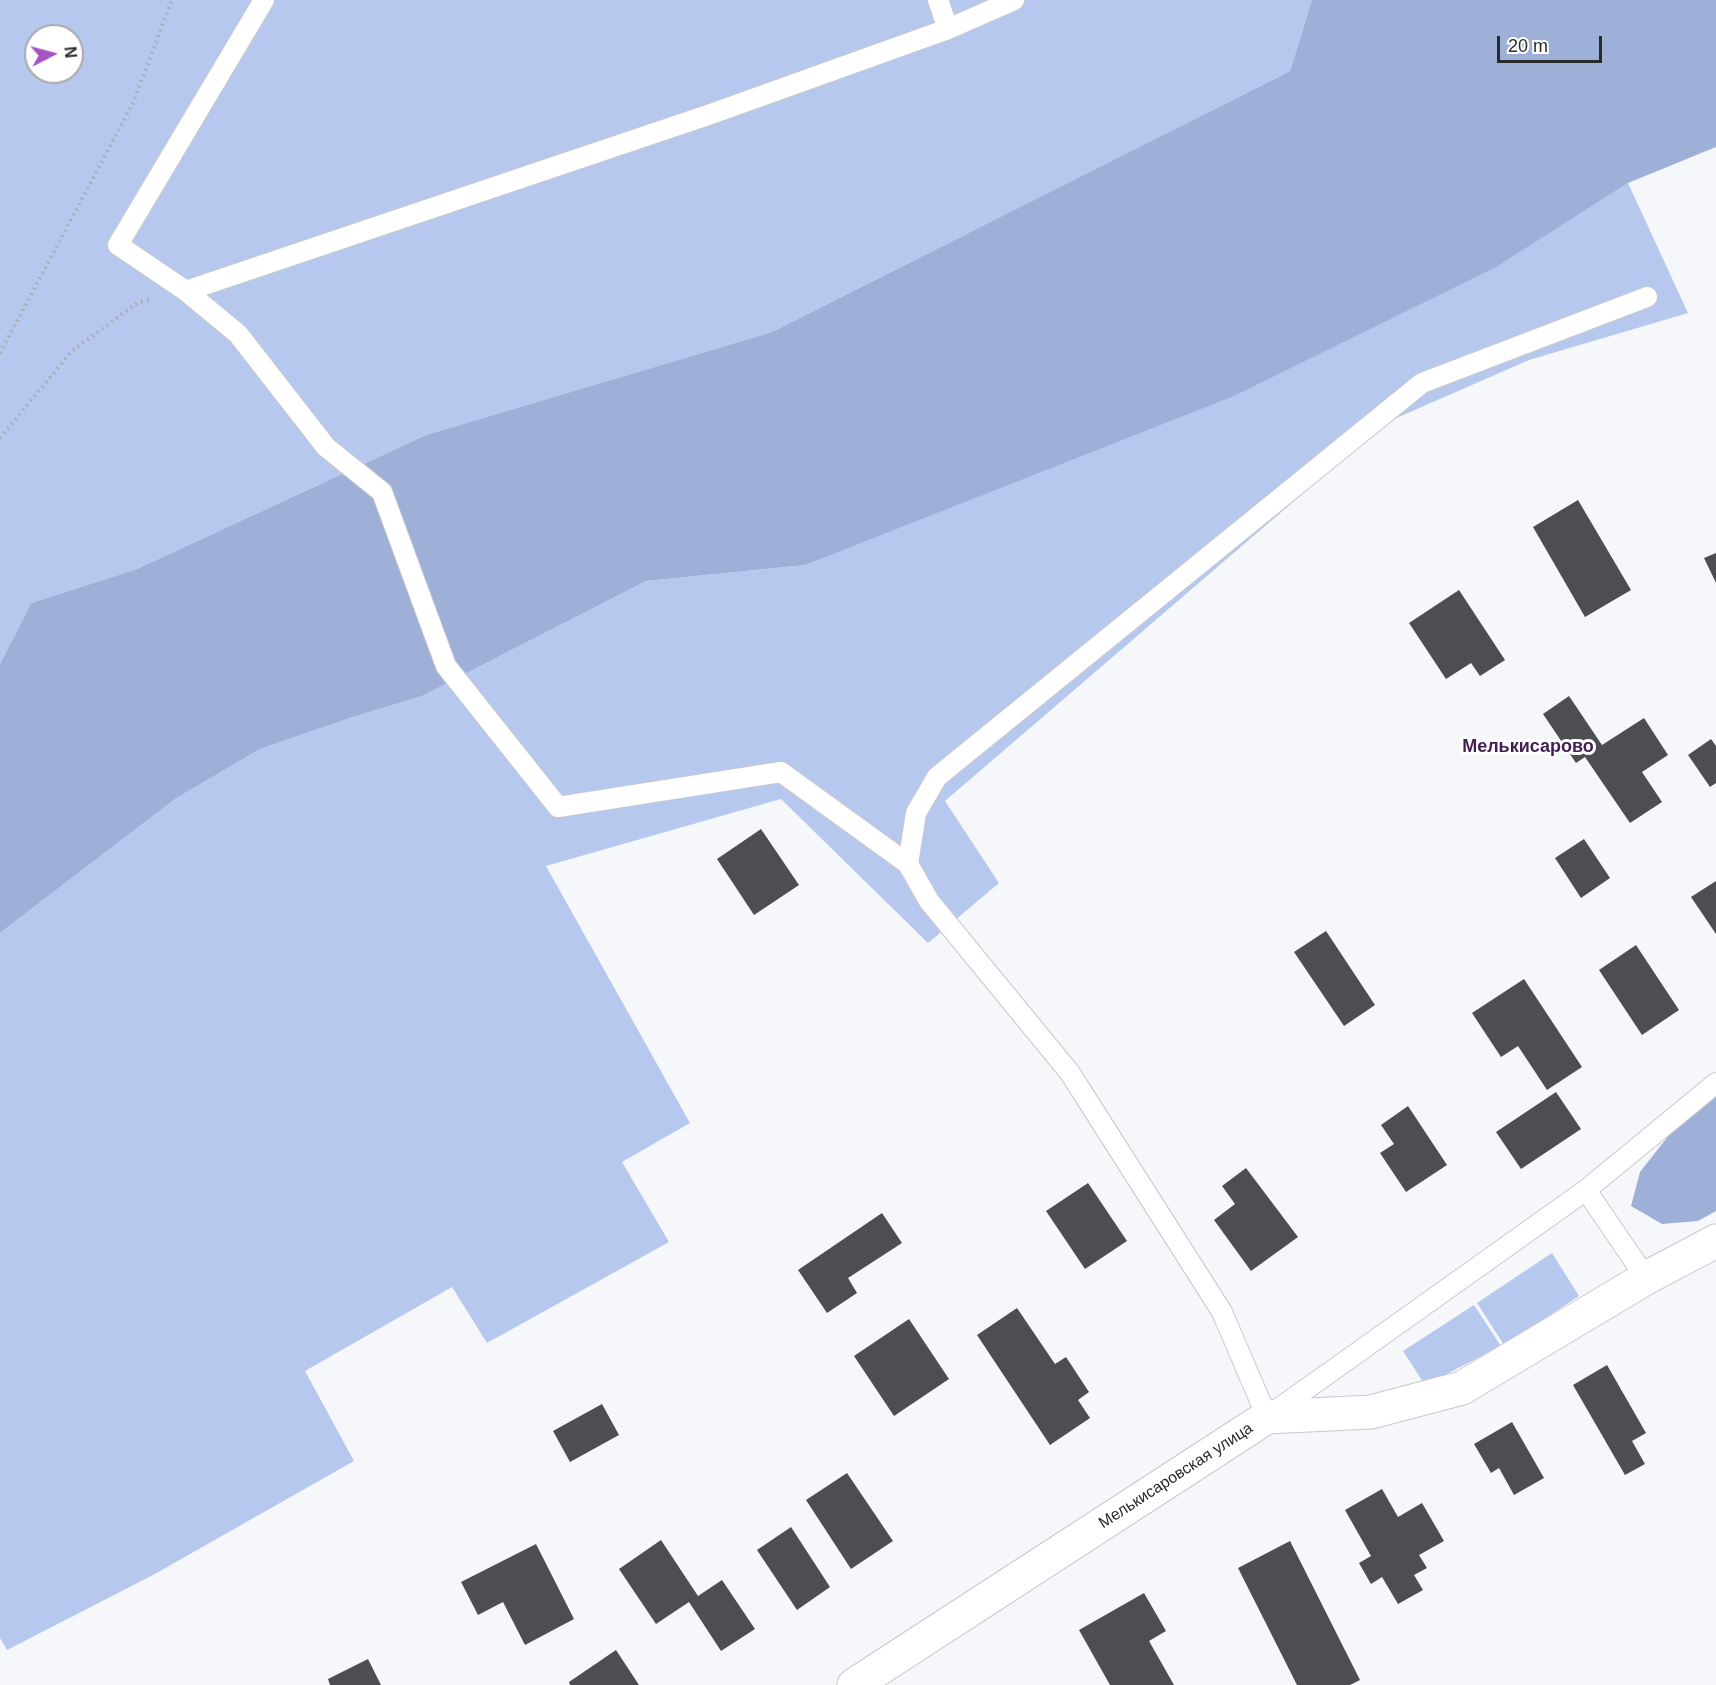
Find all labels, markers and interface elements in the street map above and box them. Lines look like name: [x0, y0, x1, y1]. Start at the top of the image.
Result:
north arrow: [24, 24, 84, 84]
scale bar: [1500, 24, 1605, 62]
text: 20 m: [1508, 36, 1548, 56]
text: N: [61, 46, 79, 59]
district label: Мелькисарово: [1462, 736, 1594, 758]
street label: Мелькисаровская улица: [1095, 1419, 1257, 1533]

